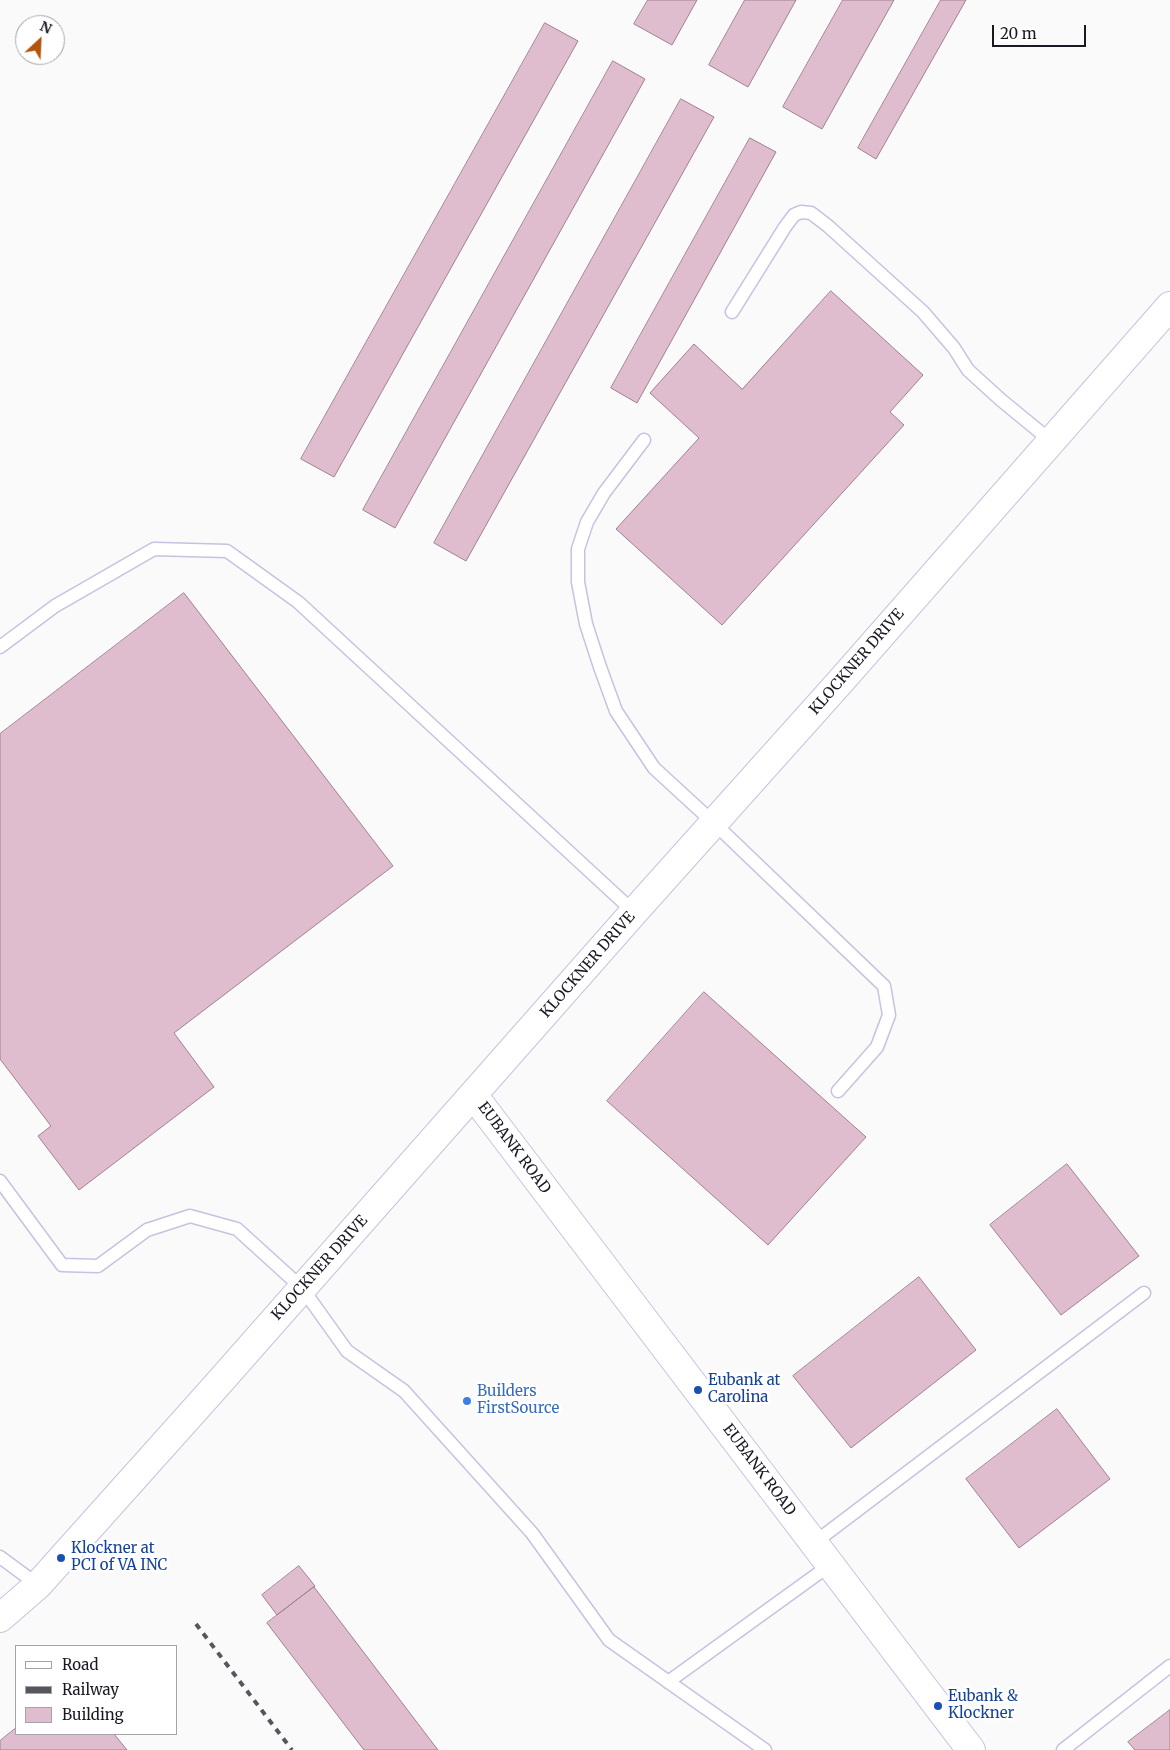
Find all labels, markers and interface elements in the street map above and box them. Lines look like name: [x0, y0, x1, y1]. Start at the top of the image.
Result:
north arrow: [15, 15, 65, 65]
scale bar: [995, 15, 1089, 47]
text: N: [37, 17, 55, 38]
text: 20 m: [1000, 24, 1037, 43]
street label: KLOCKNER DRIVE: [806, 605, 908, 719]
street label: KLOCKNER DRIVE: [537, 908, 639, 1022]
street label: EUBANK ROAD: [474, 1099, 554, 1197]
street label: KLOCKNER DRIVE: [268, 1212, 372, 1324]
place label: Eubank at Carolina: [708, 1372, 780, 1407]
place label: Builders FirstSource: [477, 1383, 559, 1418]
marker: Eubank at Carolina: [692, 1384, 704, 1396]
marker: Builders FirstSource: [461, 1395, 473, 1407]
street label: EUBANK ROAD: [719, 1421, 799, 1519]
place label: Klockner at PCI of VA INC: [71, 1540, 167, 1575]
marker: Klockner at PCI of VA INC: [55, 1552, 67, 1564]
legend: [15, 1645, 178, 1735]
text: Road: [62, 1655, 98, 1674]
text: Railway: [62, 1680, 119, 1699]
place label: Eubank & Klockner: [948, 1688, 1018, 1723]
marker: Eubank & Klockner: [932, 1700, 944, 1712]
text: Building: [62, 1705, 124, 1724]

